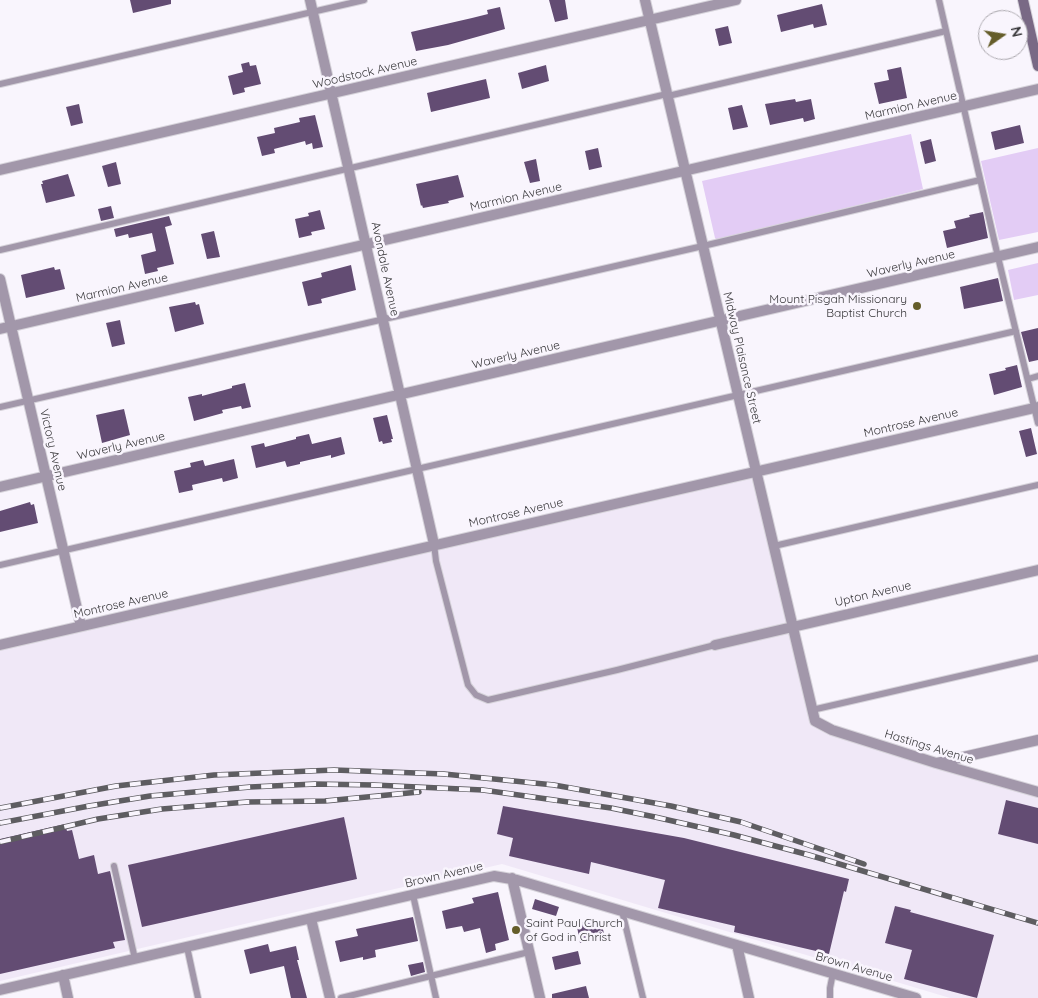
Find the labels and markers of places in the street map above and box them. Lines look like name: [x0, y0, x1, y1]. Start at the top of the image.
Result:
place label: Mount Pisgah Missionary Baptist Church: [769, 292, 907, 320]
marker: Mount Pisgah Missionary Baptist Church: [911, 300, 923, 312]
place label: Saint Paul Church of God in Christ: [526, 916, 623, 944]
marker: Saint Paul Church of God in Christ: [510, 924, 522, 936]

